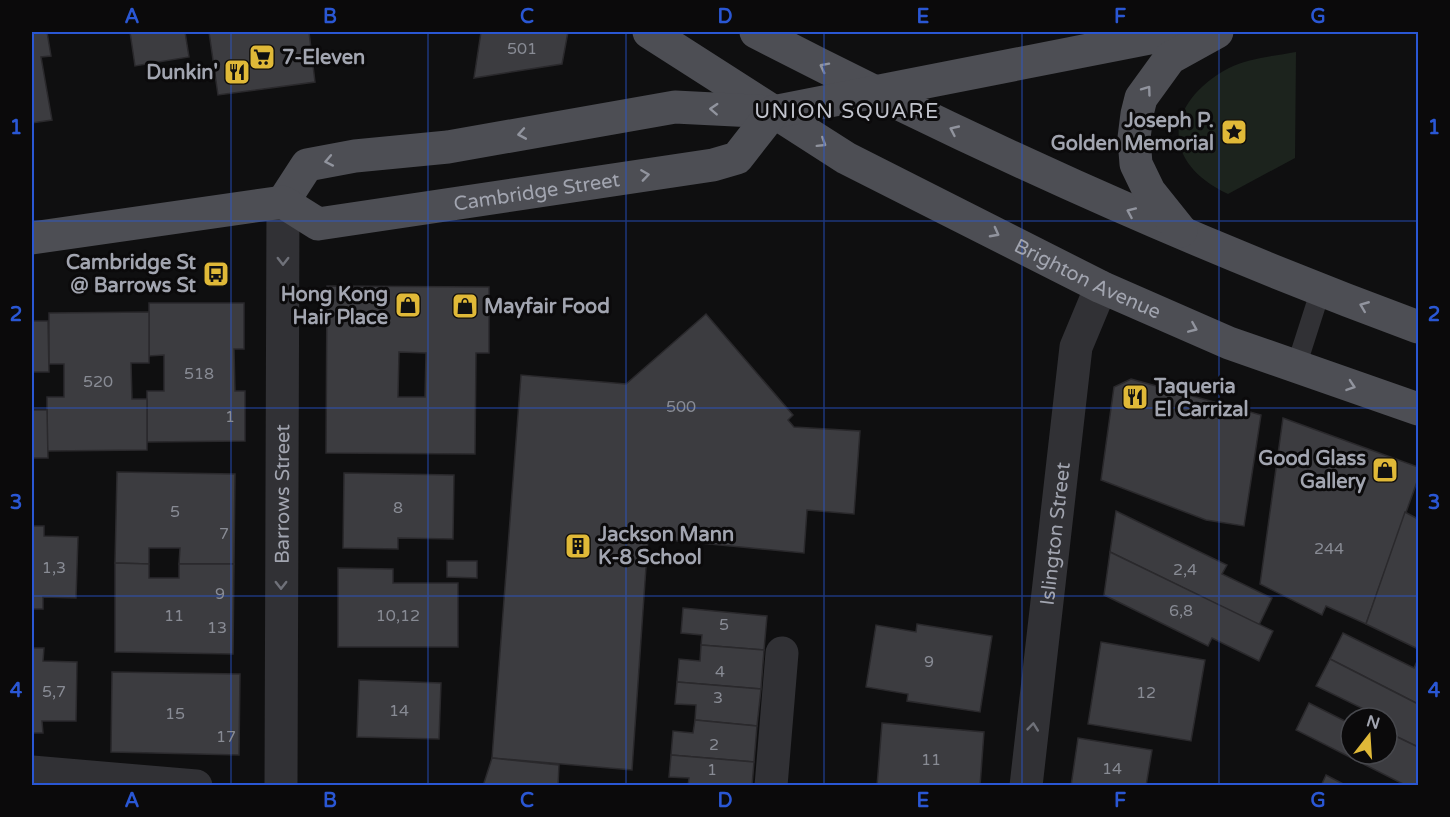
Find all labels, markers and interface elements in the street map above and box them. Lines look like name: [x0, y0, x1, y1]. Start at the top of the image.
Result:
text: A: [125, 5, 140, 29]
text: B: [323, 5, 337, 29]
text: C: [520, 5, 534, 29]
text: D: [717, 5, 733, 29]
text: E: [917, 5, 930, 29]
text: F: [1114, 5, 1126, 29]
text: G: [1310, 5, 1326, 29]
house number: 501: [507, 39, 537, 59]
supermarket icon: 7-Eleven: [247, 42, 277, 72]
place label: 7-Eleven: [282, 46, 365, 70]
restaurant icon: Dunkin': [222, 57, 252, 87]
place label: Dunkin': [146, 61, 218, 85]
one-way arrow: [820, 63, 831, 74]
one-way arrow: [1140, 85, 1151, 96]
district label: UNION SQUARE: [754, 99, 940, 124]
one-way arrow: [710, 103, 719, 116]
place label: Joseph P. Golden Memorial: [1051, 109, 1214, 156]
text: 1: [10, 116, 22, 140]
text: 1: [1428, 116, 1440, 140]
place icon: Joseph P. Golden Memorial: [1219, 117, 1249, 147]
one-way arrow: [949, 125, 960, 137]
one-way arrow: [517, 127, 527, 140]
one-way arrow: [816, 136, 826, 148]
one-way arrow: [324, 154, 334, 167]
street label: Cambridge Street: [452, 168, 622, 217]
one-way arrow: [641, 170, 650, 182]
one-way arrow: [1126, 207, 1137, 219]
one-way arrow: [989, 226, 1000, 238]
street label: Brighton Avenue: [1010, 234, 1164, 325]
place label: Cambridge St @ Barrows St: [66, 251, 196, 298]
one-way arrow: [277, 256, 289, 265]
bus stop icon: Cambridge St @ Barrows St: [201, 259, 231, 289]
place label: Hong Kong Hair Place: [281, 283, 388, 330]
shop icon: Hong Kong Hair Place: [393, 290, 423, 320]
shop icon: Mayfair Food: [450, 291, 480, 321]
place label: Mayfair Food: [484, 295, 610, 319]
one-way arrow: [1359, 301, 1370, 313]
text: 2: [10, 303, 22, 327]
text: 2: [1428, 303, 1440, 327]
one-way arrow: [1187, 321, 1198, 333]
house number: 518: [184, 364, 214, 384]
house number: 520: [83, 372, 113, 392]
place label: Taqueria El Carrizal: [1153, 375, 1249, 422]
one-way arrow: [1345, 379, 1356, 392]
restaurant icon: Taqueria El Carrizal: [1120, 382, 1150, 412]
house number: 500: [666, 397, 696, 417]
house number: 1: [225, 407, 235, 427]
street label: Barrows Street: [271, 424, 295, 564]
place label: Good Glass Gallery: [1258, 447, 1366, 494]
shop icon: Good Glass Gallery: [1370, 455, 1400, 485]
street label: Islington Street: [1036, 460, 1076, 607]
text: 3: [10, 491, 22, 515]
text: 3: [1428, 491, 1440, 515]
house number: 8: [393, 498, 403, 518]
house number: 5: [170, 502, 180, 522]
place label: Jackson Mann K-8 School: [597, 523, 734, 570]
house number: 7: [219, 524, 229, 544]
building icon: Jackson Mann K-8 School: [563, 531, 593, 561]
house number: 244: [1314, 539, 1344, 559]
house number: 1,3: [42, 558, 66, 578]
house number: 2,4: [1173, 560, 1197, 580]
one-way arrow: [275, 580, 287, 589]
house number: 9: [215, 584, 225, 604]
house number: 6,8: [1169, 601, 1193, 621]
house number: 11: [164, 606, 184, 626]
house number: 10,12: [376, 606, 420, 626]
house number: 5: [719, 615, 729, 635]
house number: 13: [207, 618, 227, 638]
house number: 9: [924, 652, 934, 672]
house number: 4: [715, 662, 725, 682]
text: 4: [10, 679, 23, 703]
text: 4: [1428, 679, 1441, 703]
house number: 5,7: [42, 682, 66, 702]
house number: 12: [1136, 683, 1156, 703]
house number: 3: [713, 688, 723, 708]
house number: 14: [389, 701, 409, 721]
house number: 15: [165, 704, 185, 724]
north arrow: [1339, 706, 1399, 766]
text: N: [1364, 711, 1382, 734]
one-way arrow: [1026, 723, 1039, 732]
house number: 17: [216, 727, 236, 747]
house number: 2: [709, 735, 719, 755]
house number: 11: [921, 750, 941, 770]
house number: 14: [1102, 759, 1122, 779]
house number: 1: [707, 760, 717, 780]
text: A: [125, 789, 140, 813]
text: B: [323, 789, 337, 813]
text: C: [520, 789, 534, 813]
text: D: [717, 789, 733, 813]
text: E: [917, 789, 930, 813]
text: F: [1114, 789, 1126, 813]
text: G: [1310, 789, 1326, 813]

